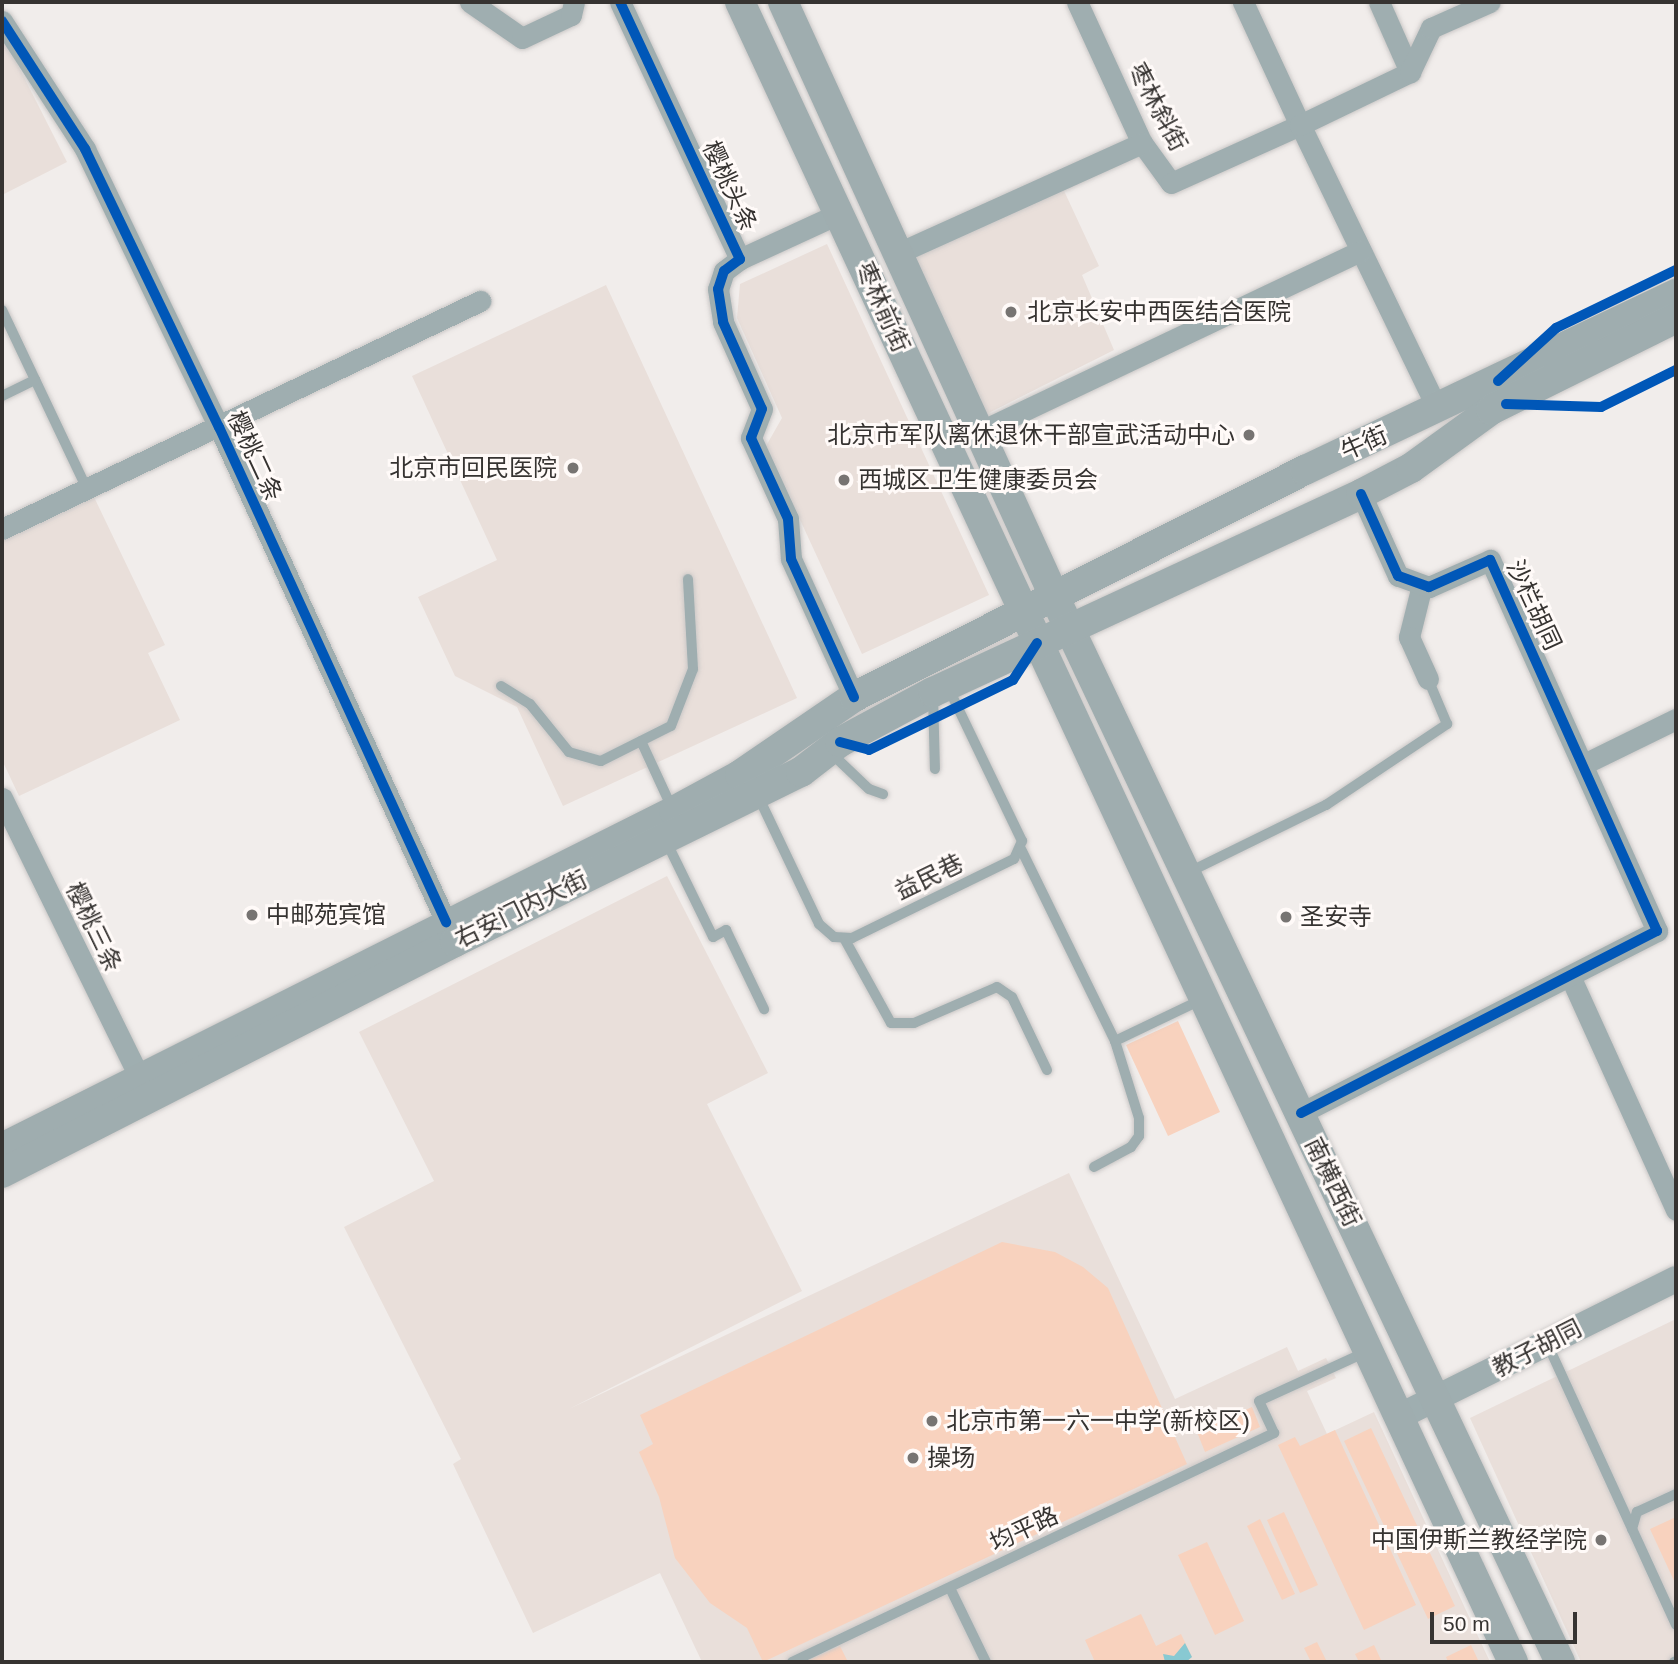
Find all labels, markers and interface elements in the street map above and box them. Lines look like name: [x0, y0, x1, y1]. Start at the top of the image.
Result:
street label: 枣林斜街: [1123, 58, 1193, 156]
street label: 樱桃头条: [697, 136, 763, 236]
street label: 枣林前街: [850, 257, 916, 357]
place label: 北京长安中西医结合医院: [1027, 298, 1291, 326]
marker: 北京长安中西医结合医院: [1001, 302, 1021, 322]
street label: 樱桃二条: [222, 406, 288, 506]
street label: 牛街: [1336, 420, 1392, 466]
place label: 北京市军队离休退休干部宣武活动中心: [827, 421, 1235, 449]
marker: 北京市军队离休退休干部宣武活动中心: [1241, 427, 1257, 443]
place label: 北京市回民医院: [389, 454, 557, 482]
marker: 北京市回民医院: [563, 458, 583, 478]
place label: 西城区卫生健康委员会: [858, 466, 1098, 494]
marker: 西城区卫生健康委员会: [836, 472, 852, 488]
street label: 沙栏胡同: [1501, 555, 1567, 655]
street label: 益民巷: [890, 848, 968, 906]
street label: 右安门内大街: [450, 864, 592, 954]
street label: 樱桃三条: [60, 878, 128, 976]
place label: 中邮苑宾馆: [266, 901, 386, 929]
place label: 圣安寺: [1300, 903, 1372, 931]
marker: 中邮苑宾馆: [244, 907, 260, 923]
marker: 圣安寺: [1278, 909, 1294, 925]
street label: 南横西街: [1299, 1133, 1367, 1231]
street label: 教子胡同: [1488, 1313, 1586, 1383]
place label: 北京市第一六一中学(新校区): [946, 1407, 1250, 1435]
marker: 北京市第一六一中学(新校区): [924, 1413, 940, 1429]
place label: 操场: [927, 1444, 975, 1472]
marker: 操场: [905, 1450, 921, 1466]
street label: 均平路: [985, 1501, 1063, 1557]
place label: 中国伊斯兰教经学院: [1371, 1526, 1587, 1554]
marker: 中国伊斯兰教经学院: [1593, 1532, 1609, 1548]
scale bar: [1433, 1598, 1580, 1642]
text: 50 m: [1443, 1612, 1490, 1635]

